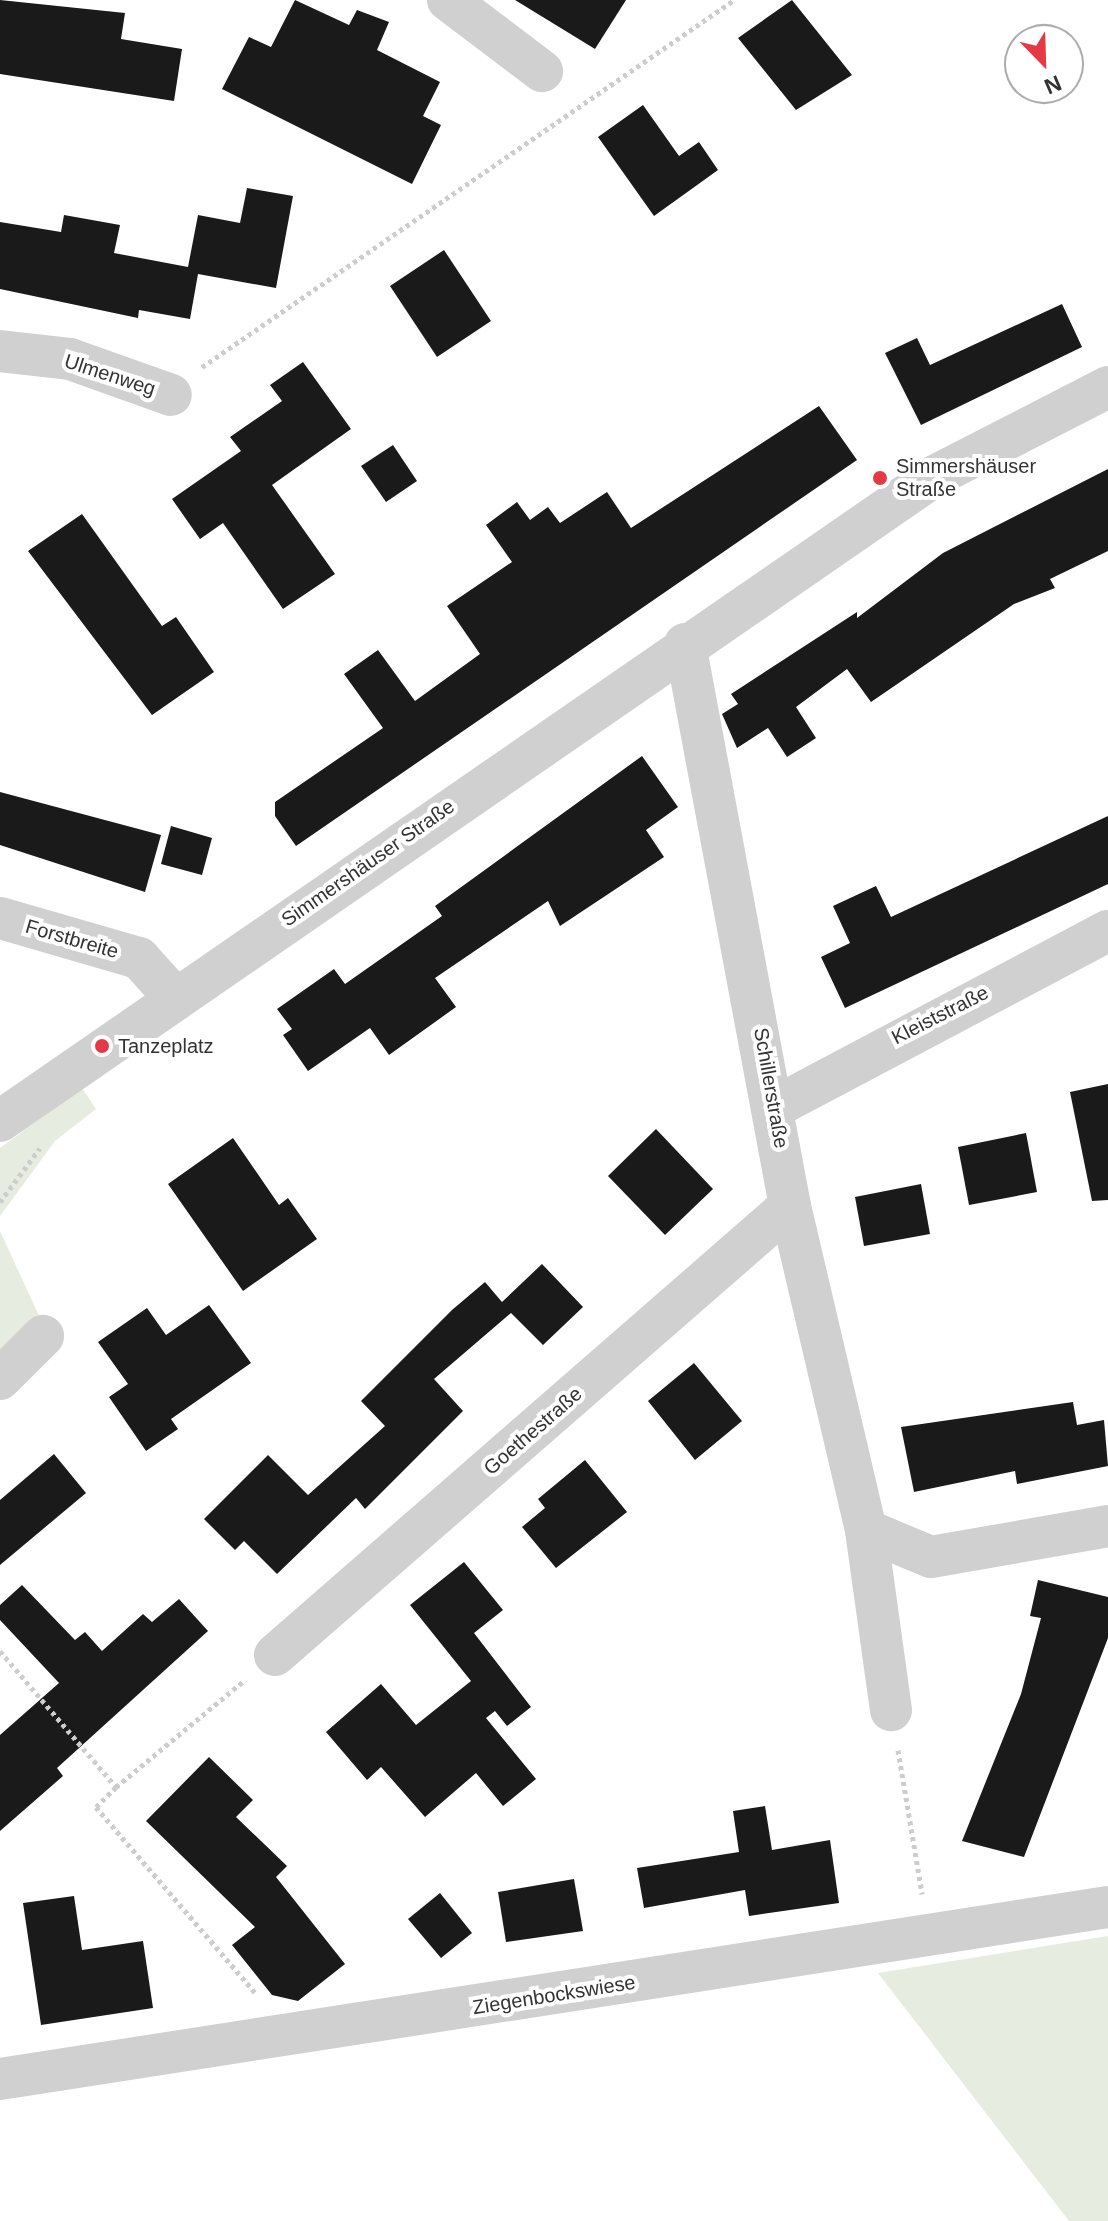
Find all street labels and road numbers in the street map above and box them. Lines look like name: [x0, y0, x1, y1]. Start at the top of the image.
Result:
street label: Ulmenweg: [61, 349, 159, 401]
street label: Simmershäuser Straße: [277, 794, 459, 932]
street label: Forstbreite: [23, 914, 121, 964]
street label: Kleiststraße: [888, 980, 992, 1050]
street label: Schillerstraße: [749, 1026, 793, 1150]
street label: Goethestraße: [479, 1382, 587, 1480]
street label: Ziegenbockswiese: [471, 1970, 637, 2020]

